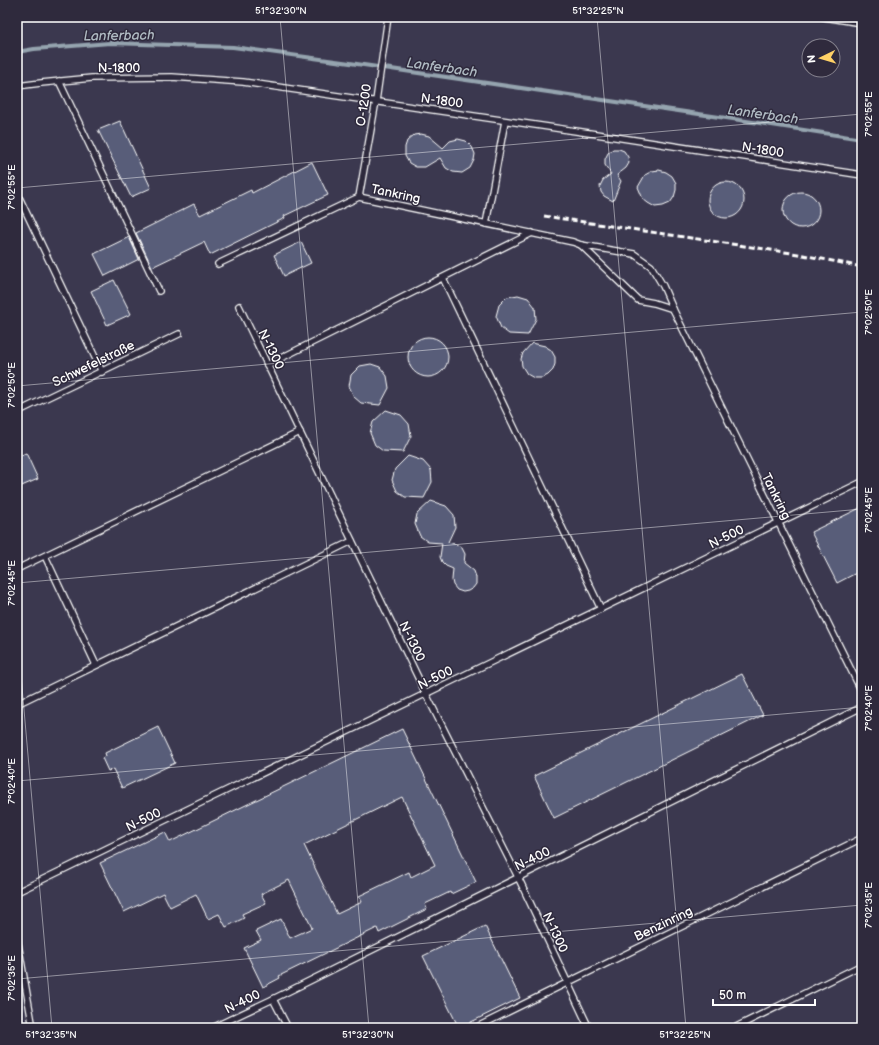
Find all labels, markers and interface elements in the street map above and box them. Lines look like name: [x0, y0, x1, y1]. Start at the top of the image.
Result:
text: 51°32'30"N: [255, 5, 307, 17]
text: 51°32'25"N: [572, 5, 624, 17]
water label: Lanferbach: [83, 26, 155, 45]
north arrow: [801, 38, 841, 78]
water label: Lanferbach: [406, 54, 479, 81]
text: N: [805, 54, 818, 64]
street label: N-1800: [98, 60, 141, 76]
street label: O-1200: [353, 82, 375, 127]
street label: N-1800: [420, 90, 464, 112]
text: 7°02'55"E: [863, 91, 875, 137]
water label: Lanferbach: [727, 101, 800, 128]
street label: N-1800: [741, 139, 785, 161]
text: 7°02'55"E: [6, 164, 18, 210]
street label: Tankring: [370, 181, 422, 207]
text: 7°02'50"E: [863, 289, 875, 335]
street label: N-1300: [255, 327, 288, 373]
street label: Schwefelstraße: [50, 337, 137, 391]
text: 7°02'50"E: [6, 362, 18, 408]
street label: Tankring: [758, 470, 794, 522]
text: 7°02'45"E: [863, 487, 875, 533]
street label: N-500: [706, 521, 747, 552]
text: 7°02'45"E: [6, 560, 18, 606]
street label: N-1300: [396, 619, 429, 665]
street label: N-500: [415, 662, 456, 693]
text: 7°02'40"E: [863, 685, 875, 731]
text: 7°02'40"E: [6, 758, 18, 804]
street label: N-500: [123, 804, 164, 835]
street label: N-400: [512, 843, 553, 874]
text: 7°02'35"E: [863, 882, 875, 928]
street label: Benzinring: [632, 903, 695, 945]
street label: N-1300: [539, 910, 572, 956]
text: 7°02'35"E: [6, 955, 18, 1001]
scale bar: [713, 981, 815, 1007]
street label: N-400: [222, 986, 263, 1017]
text: 50 m: [719, 988, 746, 1003]
text: 51°32'35"N: [25, 1029, 77, 1041]
text: 51°32'30"N: [342, 1029, 394, 1041]
text: 51°32'25"N: [659, 1029, 711, 1041]

